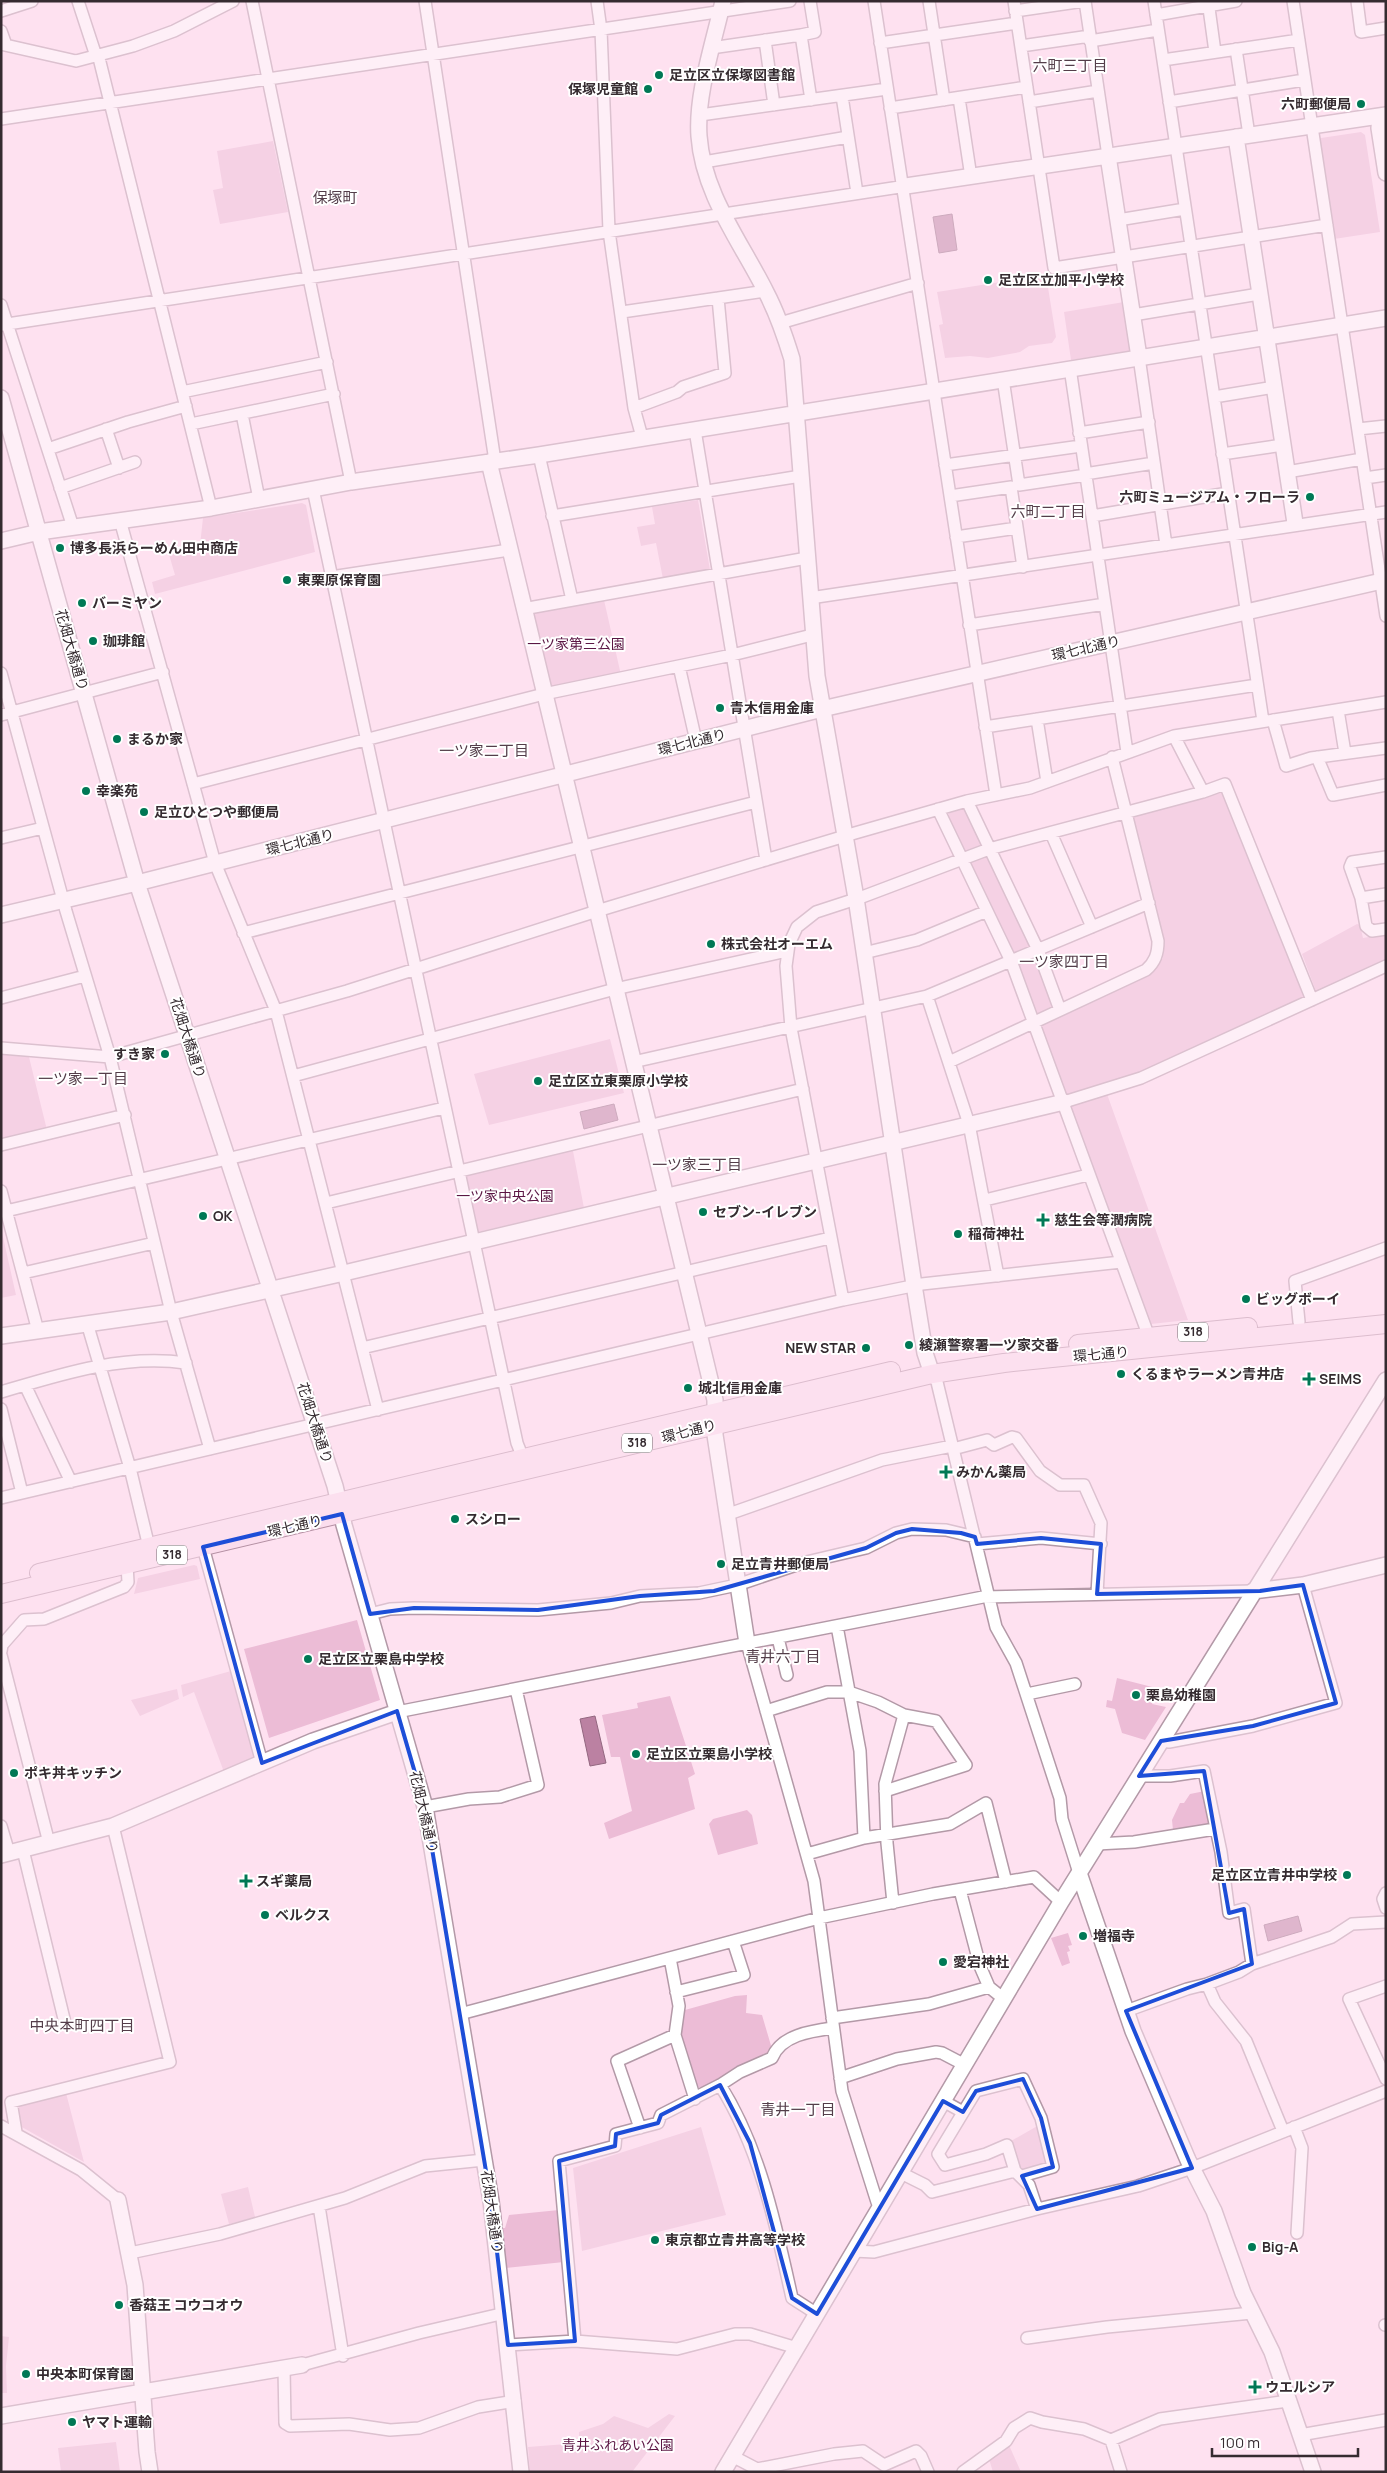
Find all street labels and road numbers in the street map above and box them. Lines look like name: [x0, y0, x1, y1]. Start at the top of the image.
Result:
street label: 花畑大橋通り: [52, 607, 93, 693]
street label: 環七北通り: [1050, 630, 1122, 665]
street label: 環七北通り: [656, 724, 728, 759]
street label: 環七北通り: [264, 824, 336, 859]
street label: 花畑大橋通り: [166, 995, 210, 1081]
road number: 318: [1178, 1322, 1208, 1341]
street label: 環七通り: [1072, 1342, 1130, 1365]
street label: 花畑大橋通り: [293, 1380, 337, 1466]
street label: 環七通り: [659, 1415, 718, 1447]
road number: 318: [622, 1434, 652, 1452]
street label: 環七通り: [265, 1510, 324, 1541]
road number: 318: [157, 1546, 187, 1564]
street label: 花畑大橋通り: [406, 1769, 443, 1855]
street label: 花畑大橋通り: [477, 2169, 508, 2255]

